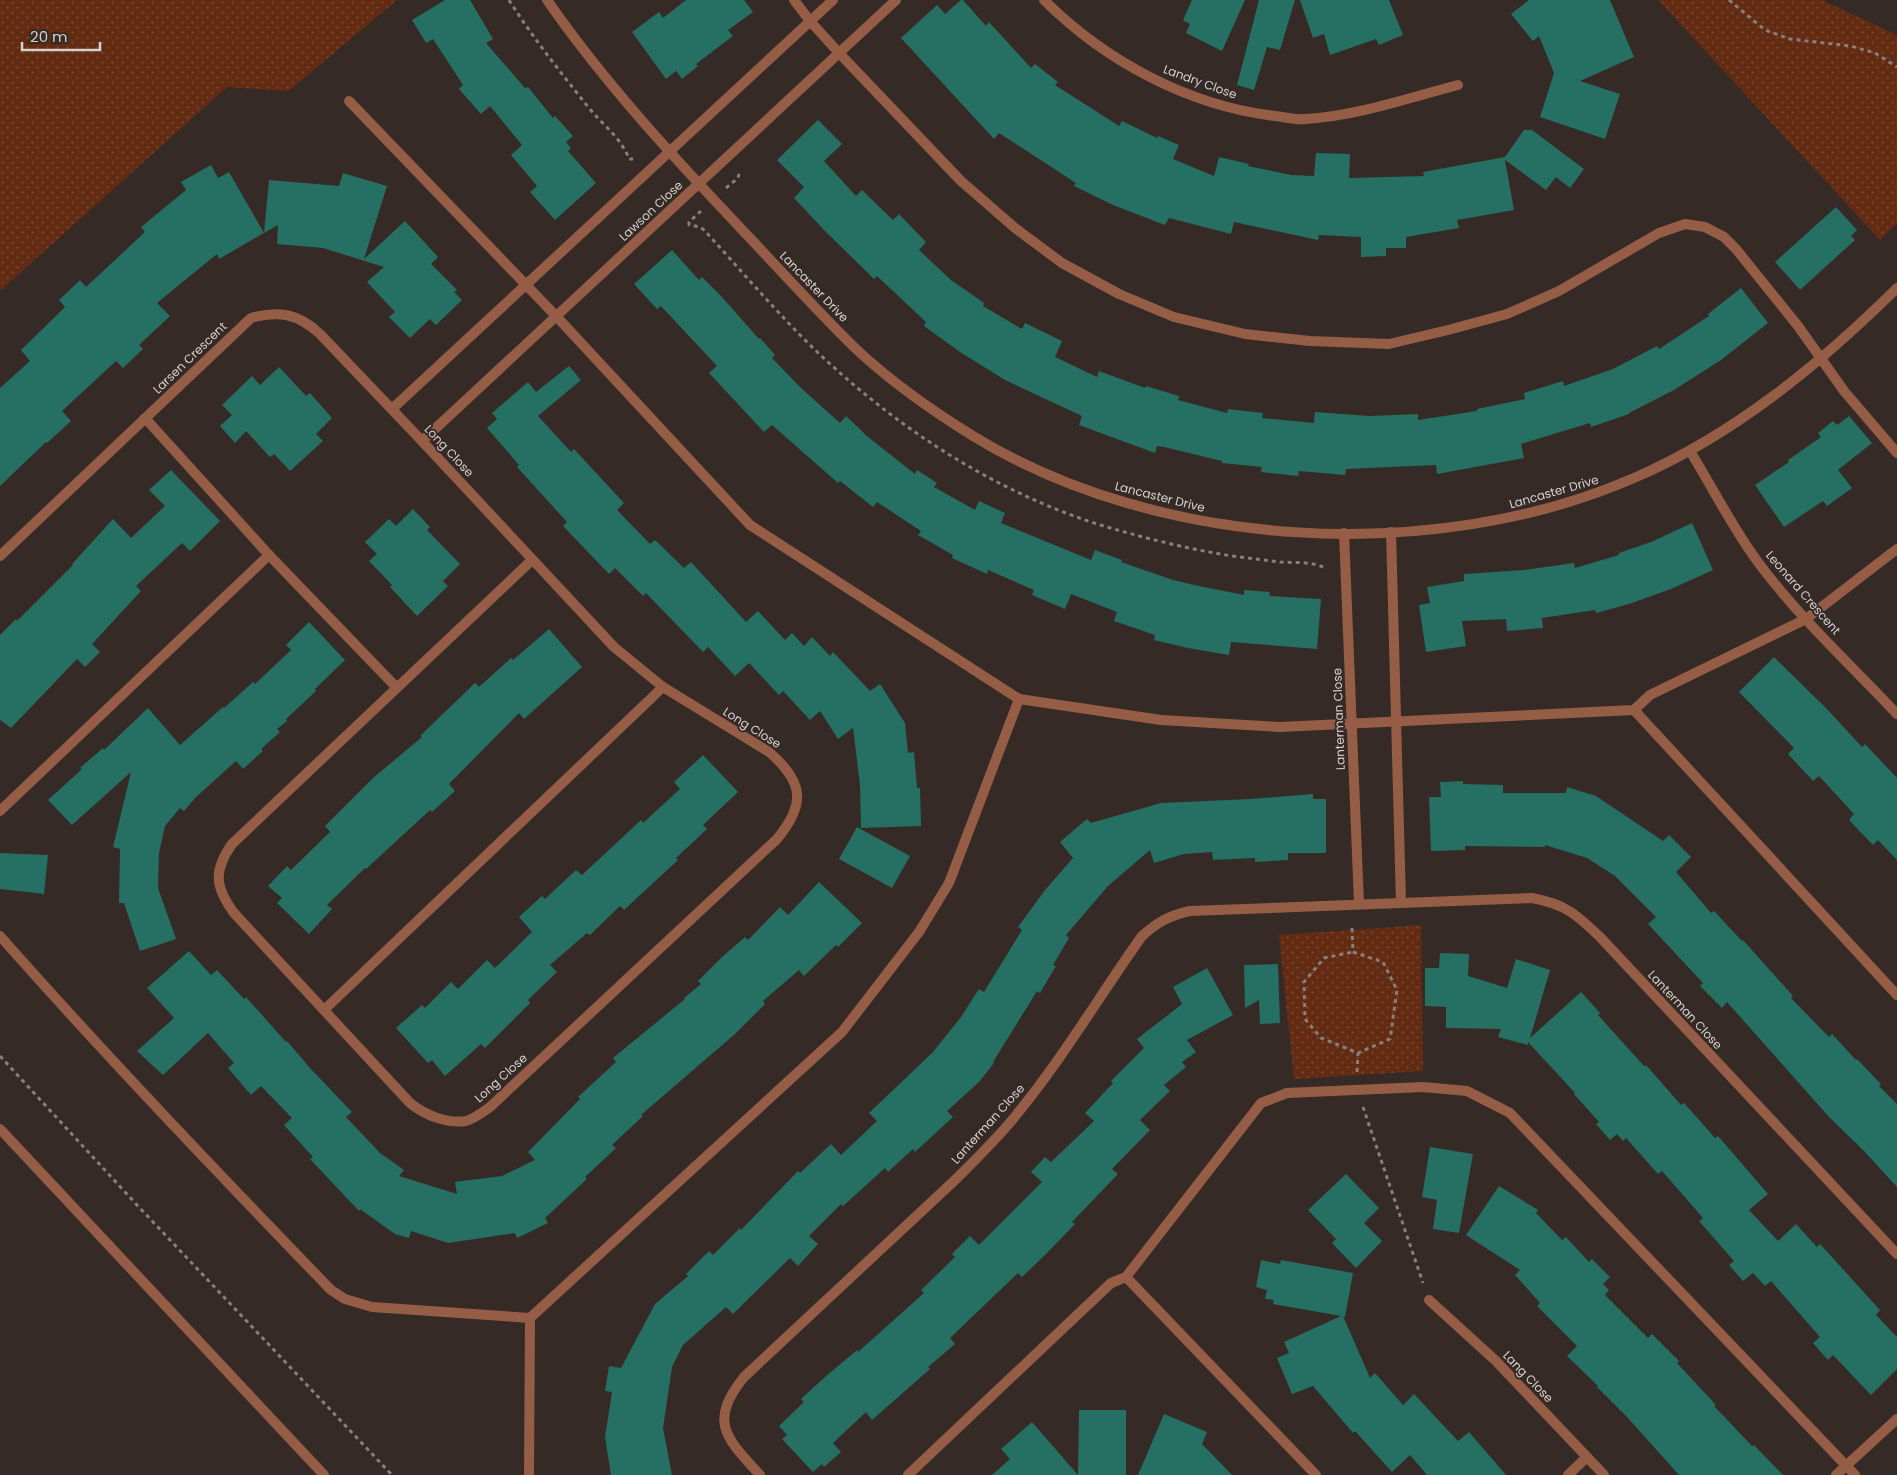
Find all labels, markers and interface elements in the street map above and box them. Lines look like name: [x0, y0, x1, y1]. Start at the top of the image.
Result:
scale bar: [22, 20, 100, 52]
text: 20 m: [30, 26, 68, 47]
street label: Landry Close: [1161, 60, 1239, 103]
street label: Lawson Close: [615, 177, 686, 245]
street label: Lancaster Drive: [776, 248, 853, 326]
street label: Larsen Crescent: [149, 318, 230, 397]
street label: Long Close: [421, 421, 478, 480]
street label: Lancaster Drive: [1507, 471, 1601, 512]
street label: Lancaster Drive: [1113, 477, 1207, 516]
street label: Leonard Crescent: [1762, 547, 1845, 638]
street label: Lanterman Close: [1328, 668, 1349, 770]
street label: Long Close: [720, 703, 785, 752]
street label: Lanterman Close: [1644, 966, 1726, 1053]
street label: Long Close: [471, 1049, 531, 1106]
street label: Lanterman Close: [947, 1080, 1028, 1167]
street label: Lang Close: [1499, 1347, 1557, 1406]

